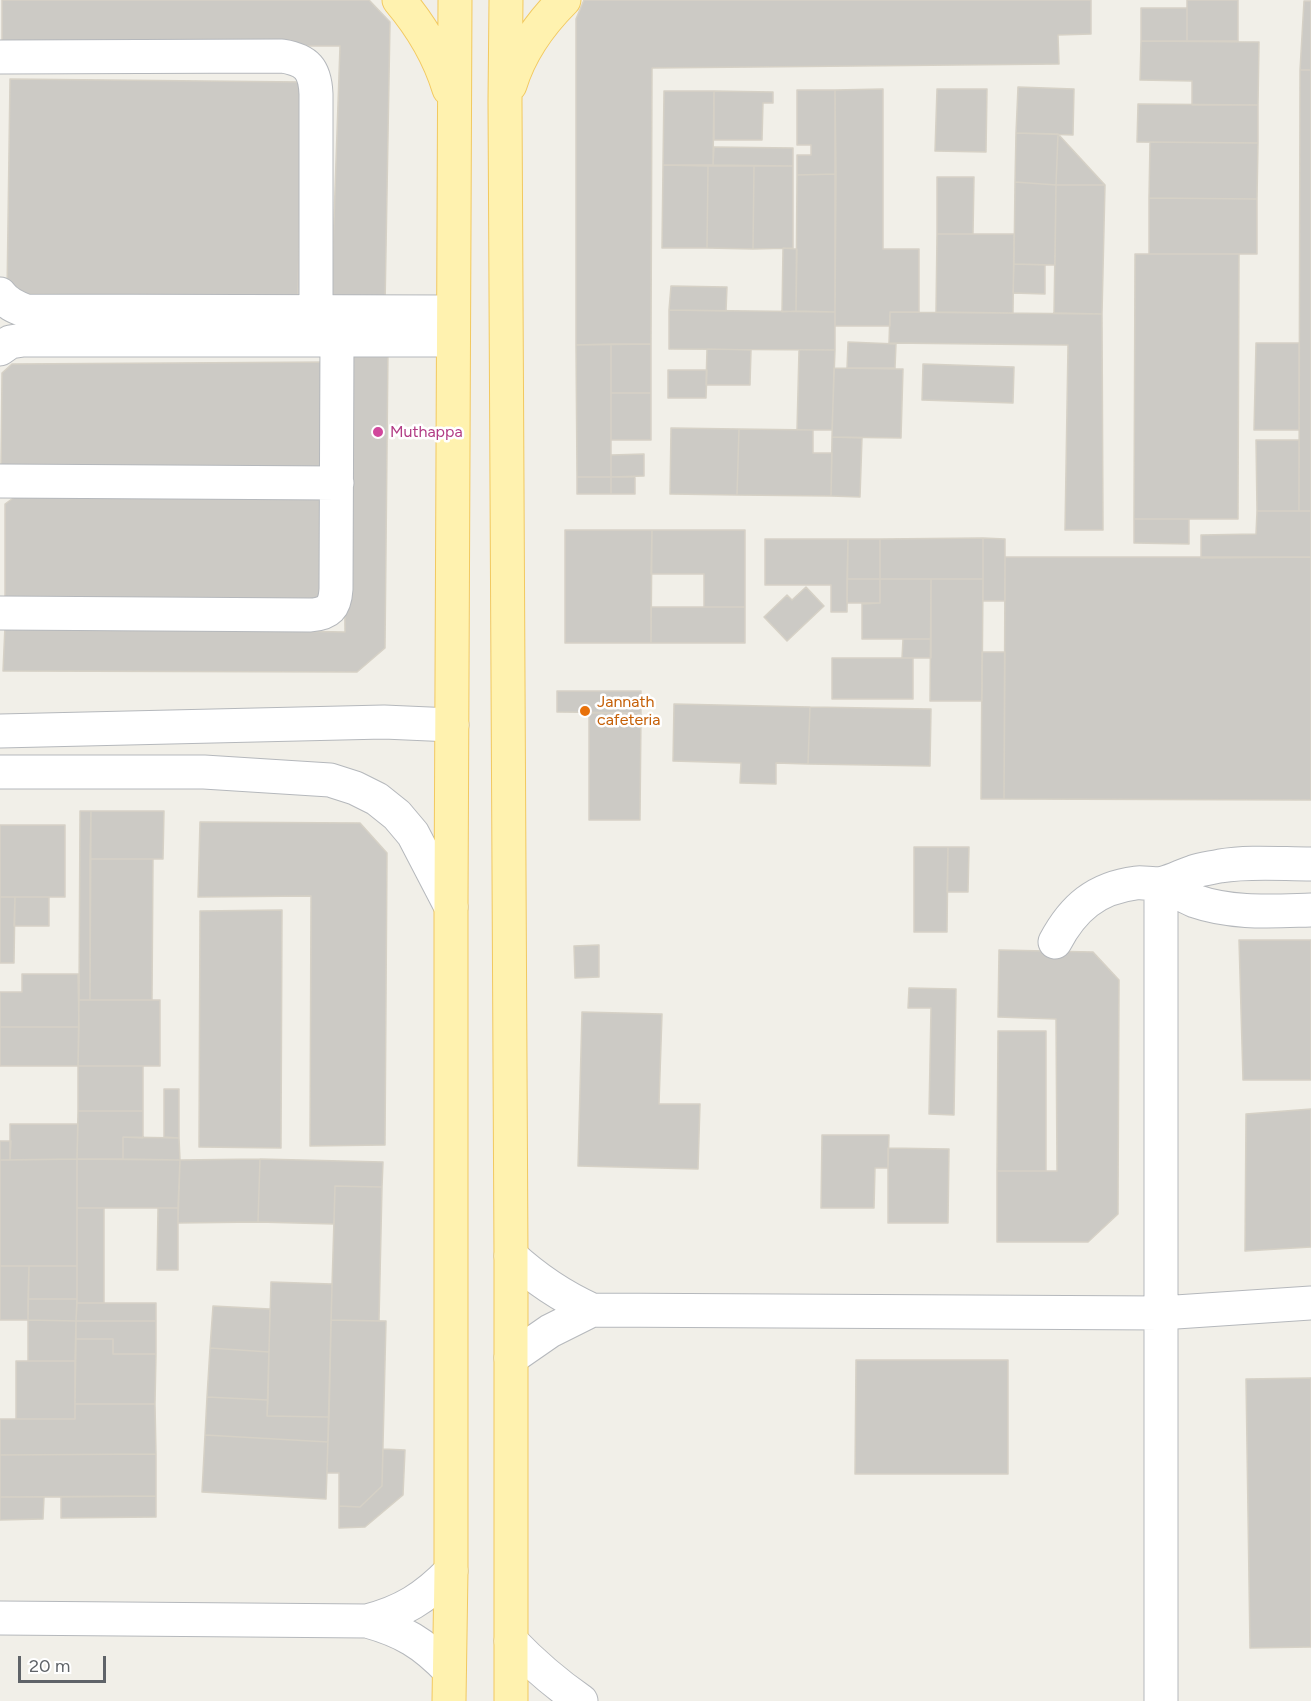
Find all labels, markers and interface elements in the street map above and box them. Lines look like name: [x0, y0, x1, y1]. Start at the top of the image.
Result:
place label: Muthappa: [390, 422, 463, 442]
marker: Muthappa: [371, 425, 385, 439]
place label: Jannath cafeteria: [597, 692, 660, 730]
marker: Jannath cafeteria: [578, 704, 592, 718]
scale bar: [21, 1644, 110, 1682]
text: 20 m: [29, 1655, 70, 1677]

